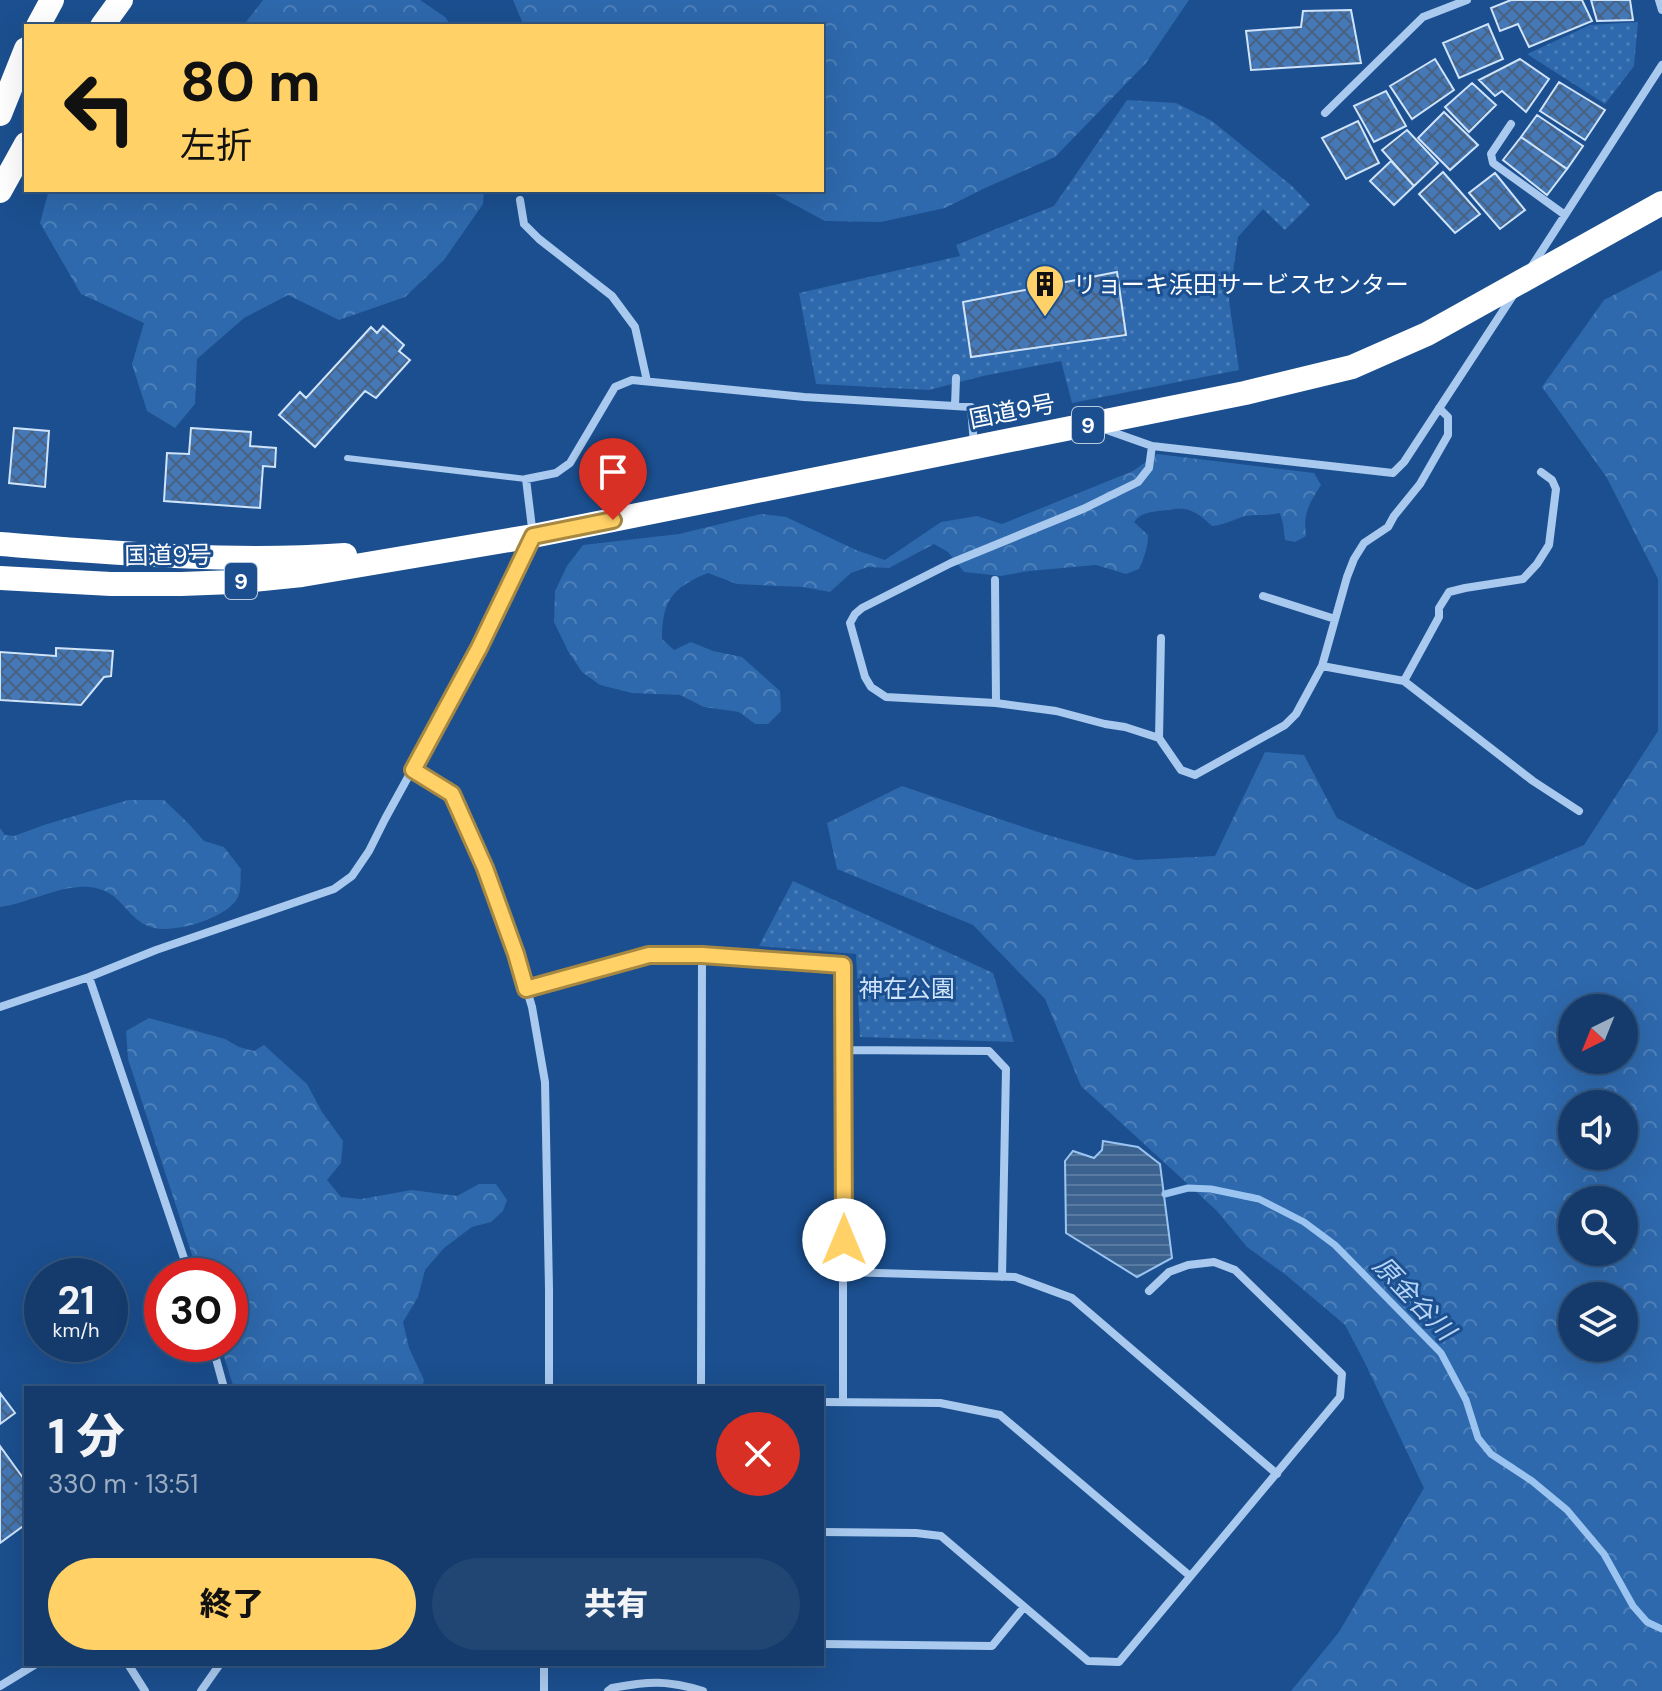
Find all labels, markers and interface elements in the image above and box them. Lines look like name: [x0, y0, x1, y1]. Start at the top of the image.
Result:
text: 80 m: [180, 45, 321, 118]
icon: left: [48, 56, 152, 160]
text: 左折: [180, 122, 252, 169]
building icon: リョーキ浜田サービスセンター: [1024, 263, 1066, 318]
place label: リョーキ浜田サービスセンター: [1073, 269, 1409, 300]
street label: 国道9号: [966, 387, 1058, 435]
road number: 9: [1072, 407, 1104, 443]
pin: [579, 438, 647, 520]
icon: arrive: [591, 450, 635, 494]
street label: 国道9号: [124, 539, 212, 571]
road number: 9: [225, 563, 257, 599]
park label: 神在公園: [859, 973, 955, 1004]
north arrow: [1558, 994, 1638, 1074]
map controls: [1558, 994, 1638, 1362]
button: sound: [1558, 1090, 1638, 1170]
button: search: [1558, 1186, 1638, 1266]
position arrow: [802, 1198, 886, 1282]
water label: 原金谷川: [1366, 1249, 1464, 1349]
speed limit sign: 30: [144, 1258, 248, 1362]
text: 21: [57, 1274, 95, 1326]
button: layers: [1558, 1282, 1638, 1362]
text: km/h: [52, 1317, 100, 1343]
text: 1 分: [48, 1405, 125, 1468]
button: close: [716, 1412, 800, 1496]
text: 330 m · 13:51: [48, 1467, 198, 1501]
button: 終了: [48, 1558, 416, 1650]
button: 共有: [432, 1558, 800, 1650]

